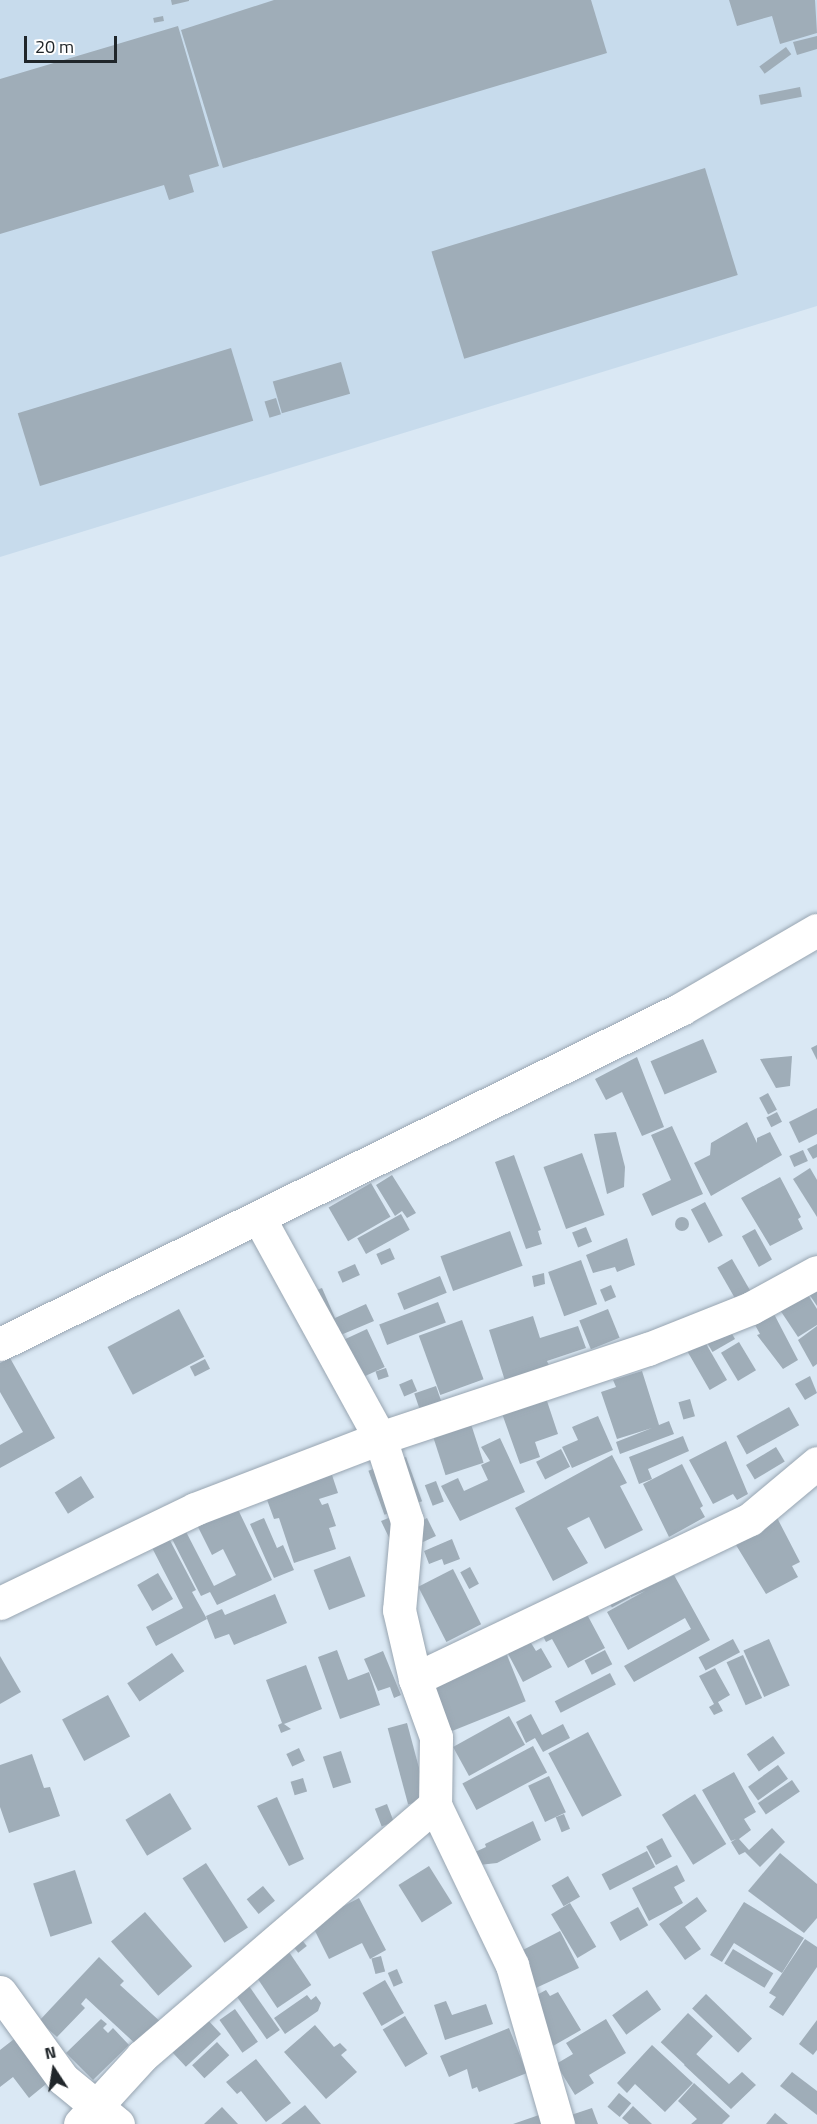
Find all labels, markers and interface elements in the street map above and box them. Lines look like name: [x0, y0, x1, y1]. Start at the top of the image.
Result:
scale bar: [27, 24, 120, 62]
text: 20 m: [35, 33, 74, 60]
north arrow: [24, 2040, 84, 2100]
text: N: [42, 2040, 58, 2065]

